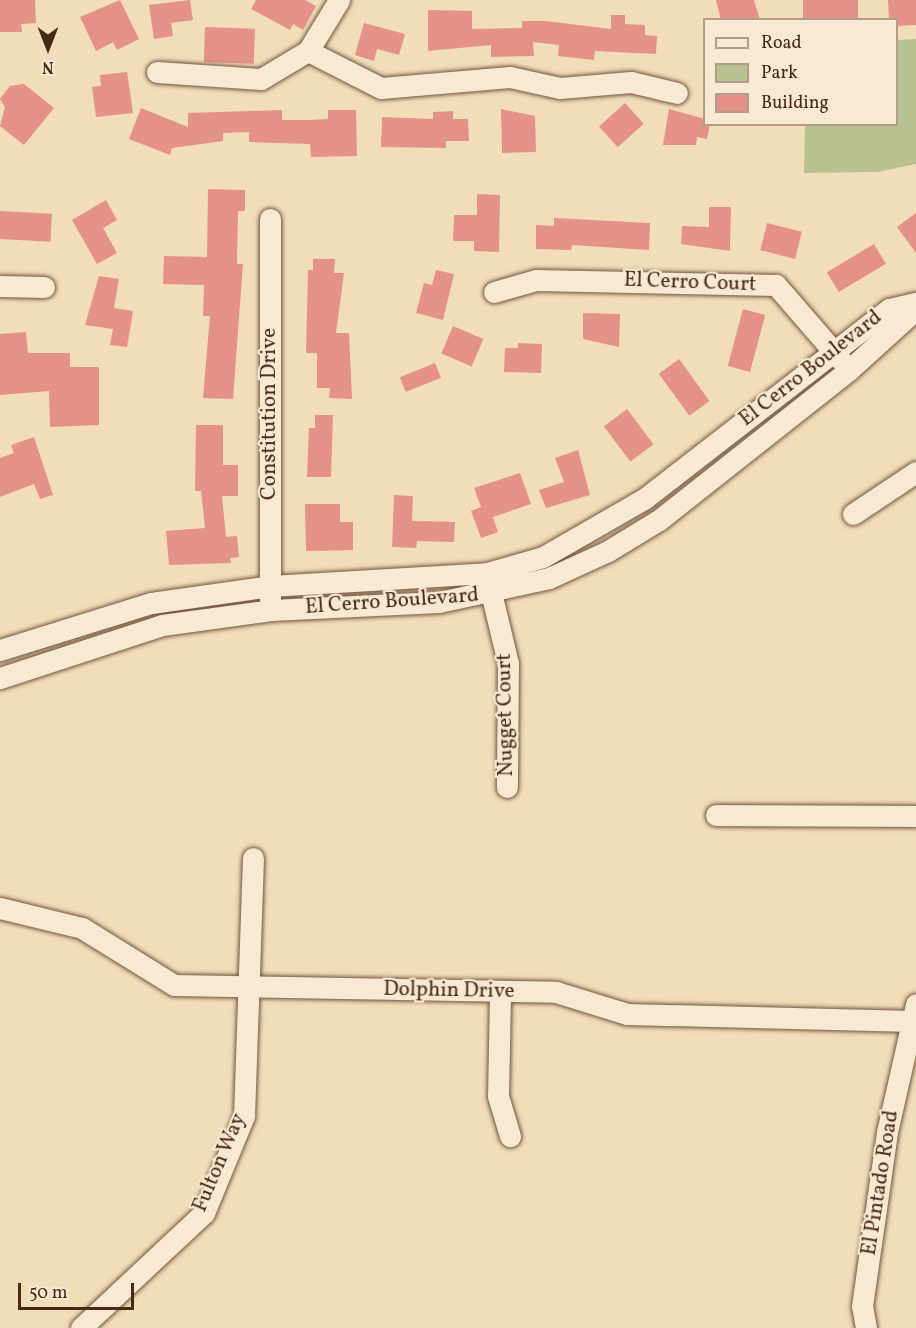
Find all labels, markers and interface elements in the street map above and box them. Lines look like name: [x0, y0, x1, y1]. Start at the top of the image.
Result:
north arrow: [18, 18, 78, 78]
legend: [703, 18, 898, 126]
text: Road: [761, 31, 802, 56]
text: N: [42, 55, 54, 77]
text: Park: [761, 61, 798, 86]
text: Building: [761, 91, 829, 116]
street label: El Cerro Court: [623, 268, 757, 298]
street label: El Cerro Boulevard: [735, 305, 887, 433]
street label: Constitution Drive: [257, 328, 283, 500]
street label: El Cerro Boulevard: [304, 583, 480, 621]
street label: Nugget Court: [492, 653, 520, 777]
street label: Dolphin Drive: [383, 977, 515, 1005]
street label: El Pintado Road: [857, 1109, 905, 1257]
street label: Fulton Way: [188, 1110, 252, 1216]
scale bar: [21, 1271, 136, 1309]
text: 50 m: [29, 1281, 68, 1306]

